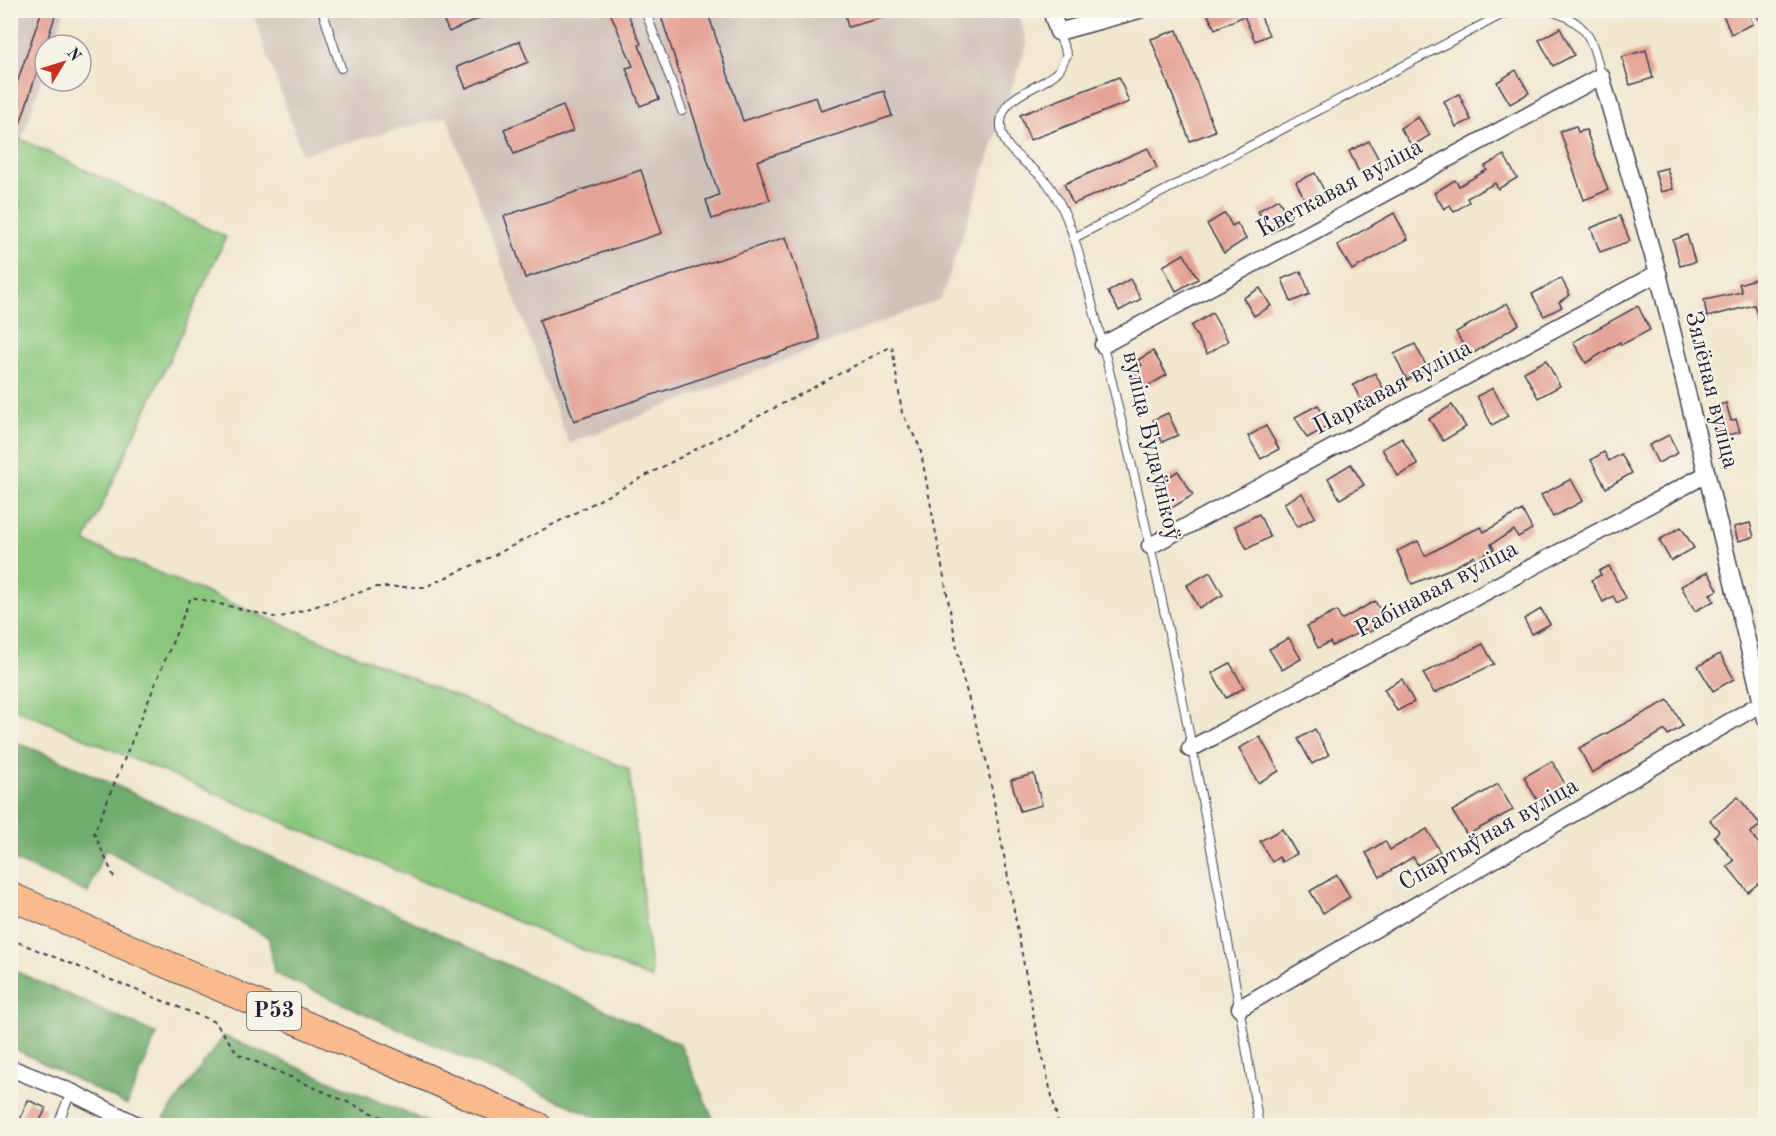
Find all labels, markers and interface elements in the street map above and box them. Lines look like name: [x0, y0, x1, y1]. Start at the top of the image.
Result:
north arrow: [33, 33, 93, 93]
text: N: [63, 45, 84, 65]
street label: Кветкавая вуліца: [1253, 135, 1427, 243]
street label: Зялёная вуліца: [1680, 309, 1742, 471]
street label: Паркавая вуліца: [1310, 336, 1477, 440]
street label: вуліца Будаўнікоў: [1117, 349, 1185, 543]
street label: Рабінавая вуліца: [1352, 537, 1523, 643]
street label: Спартыўная вуліца: [1395, 774, 1583, 896]
road number: Р53: [247, 992, 301, 1030]

